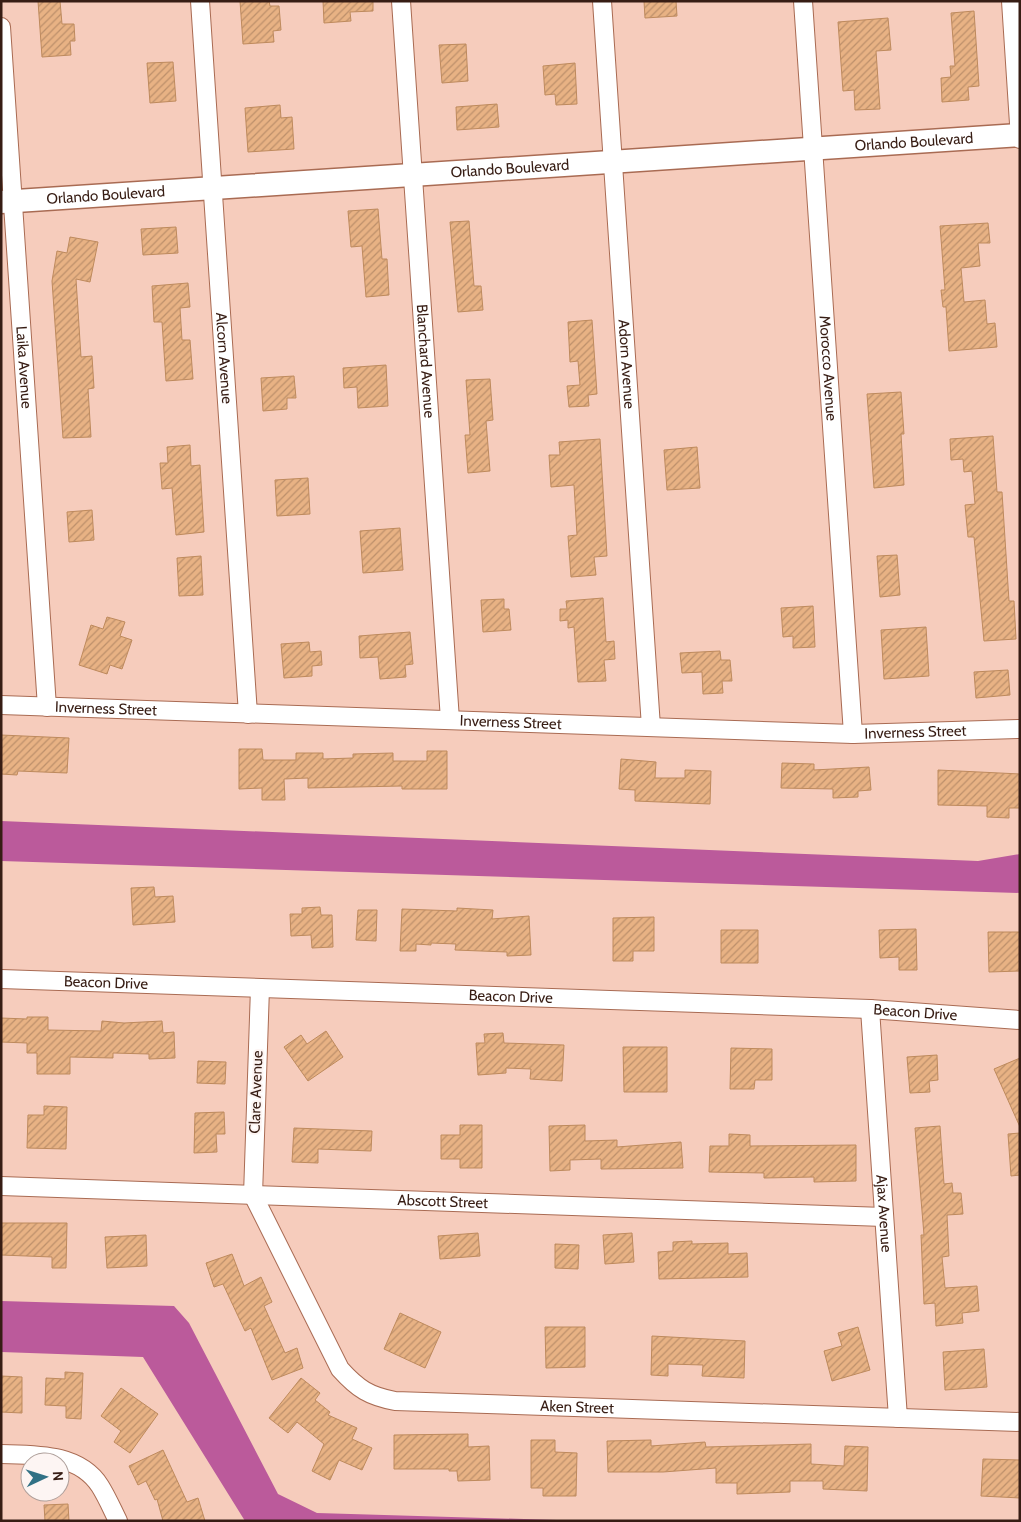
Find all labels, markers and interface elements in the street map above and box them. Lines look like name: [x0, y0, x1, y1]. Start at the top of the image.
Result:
street label: Orlando Boulevard: [854, 129, 974, 155]
street label: Orlando Boulevard: [450, 156, 570, 181]
street label: Orlando Boulevard: [46, 182, 166, 208]
street label: Blanchard Avenue: [413, 304, 438, 419]
street label: Alcorn Avenue: [212, 312, 236, 405]
street label: Morocco Avenue: [815, 315, 841, 422]
street label: Adorn Avenue: [615, 319, 639, 410]
street label: Laika Avenue: [12, 325, 36, 409]
street label: Inverness Street: [55, 698, 157, 719]
street label: Inverness Street: [459, 712, 562, 733]
street label: Inverness Street: [864, 722, 967, 743]
street label: Beacon Drive: [64, 972, 149, 993]
street label: Beacon Drive: [468, 986, 553, 1007]
street label: Beacon Drive: [873, 1000, 958, 1024]
street label: Clare Avenue: [246, 1050, 266, 1134]
street label: Ajax Avenue: [872, 1174, 896, 1253]
street label: Abscott Street: [397, 1191, 488, 1212]
street label: Aken Street: [540, 1397, 614, 1417]
north arrow: [20, 1452, 70, 1502]
text: N: [49, 1471, 67, 1482]

